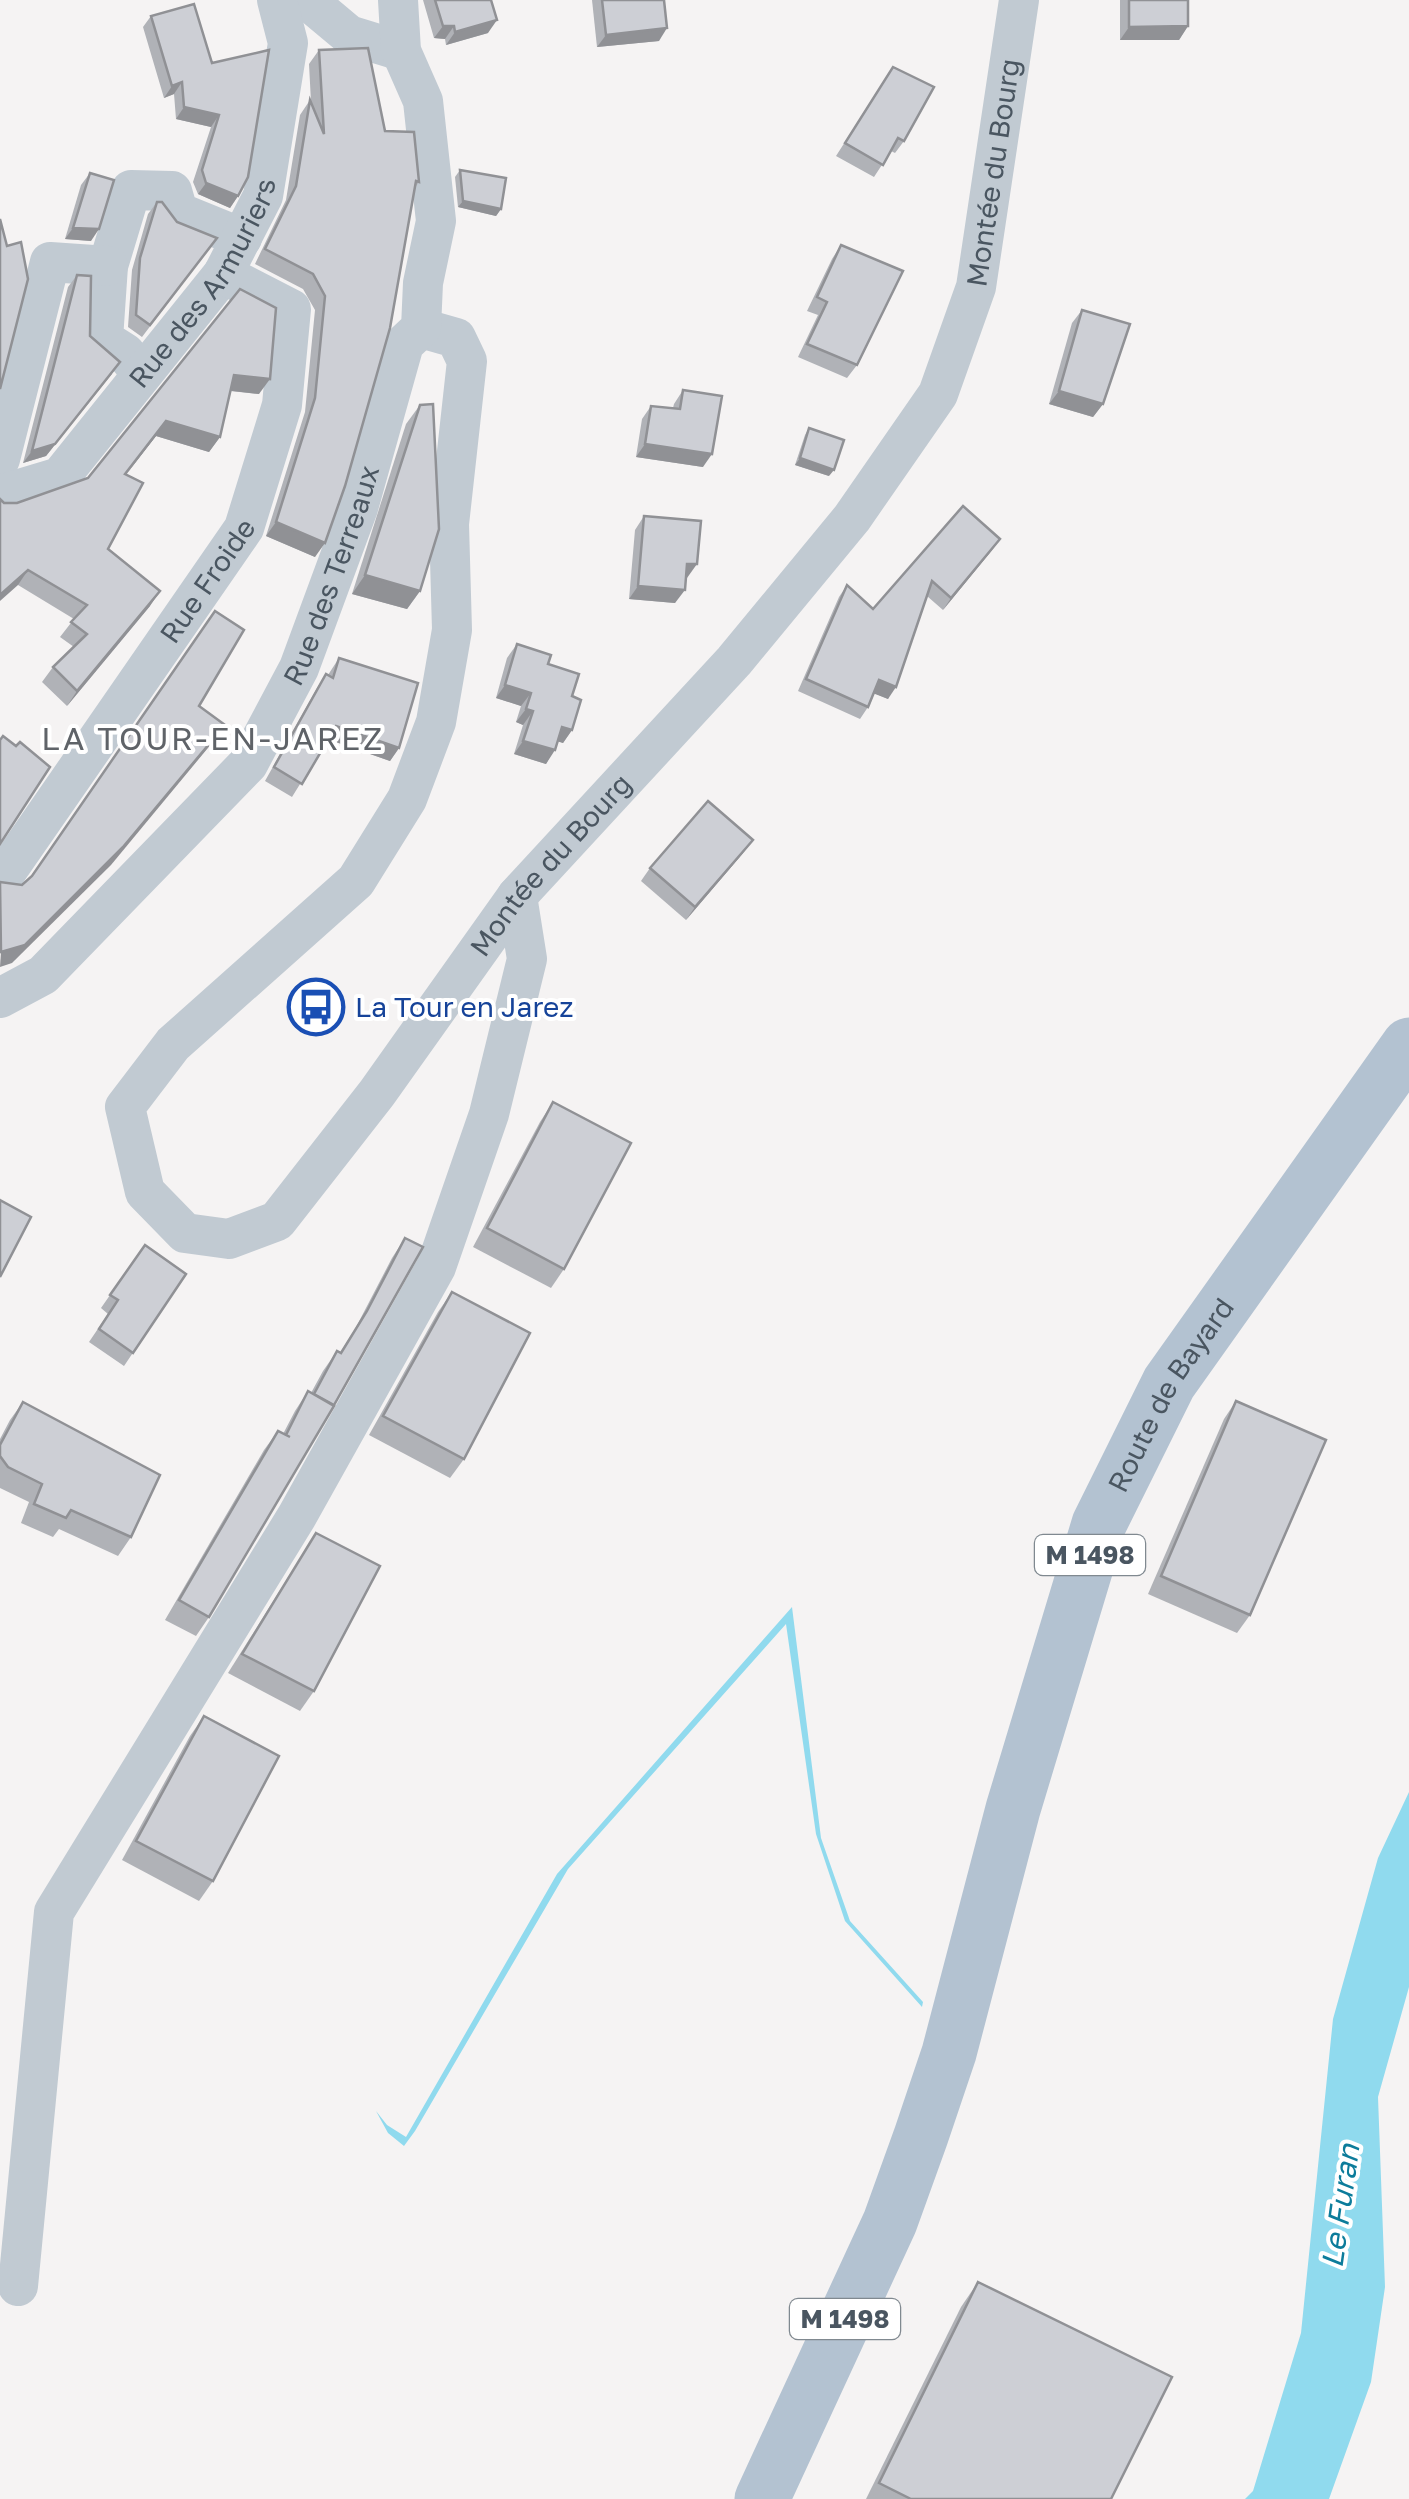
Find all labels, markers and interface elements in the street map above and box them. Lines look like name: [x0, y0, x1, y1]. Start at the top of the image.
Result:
street label: Montée du Bourg: [959, 56, 1026, 289]
street label: Rue des Armuriers: [121, 176, 282, 394]
street label: Rue des Terreaux: [276, 462, 385, 691]
street label: Rue Froide: [153, 512, 262, 649]
district label: LA TOUR-EN-JAREZ: [41, 719, 385, 757]
street label: Montée du Bourg: [463, 767, 637, 962]
bus stop icon: La Tour en Jarez: [286, 977, 346, 1037]
place label: La Tour en Jarez: [355, 990, 574, 1023]
street label: Route de Bayard: [1101, 1291, 1240, 1497]
road number: M 1498: [1035, 1535, 1145, 1575]
water label: Le Furan: [1314, 2140, 1367, 2270]
road number: M 1498: [790, 2299, 900, 2339]

